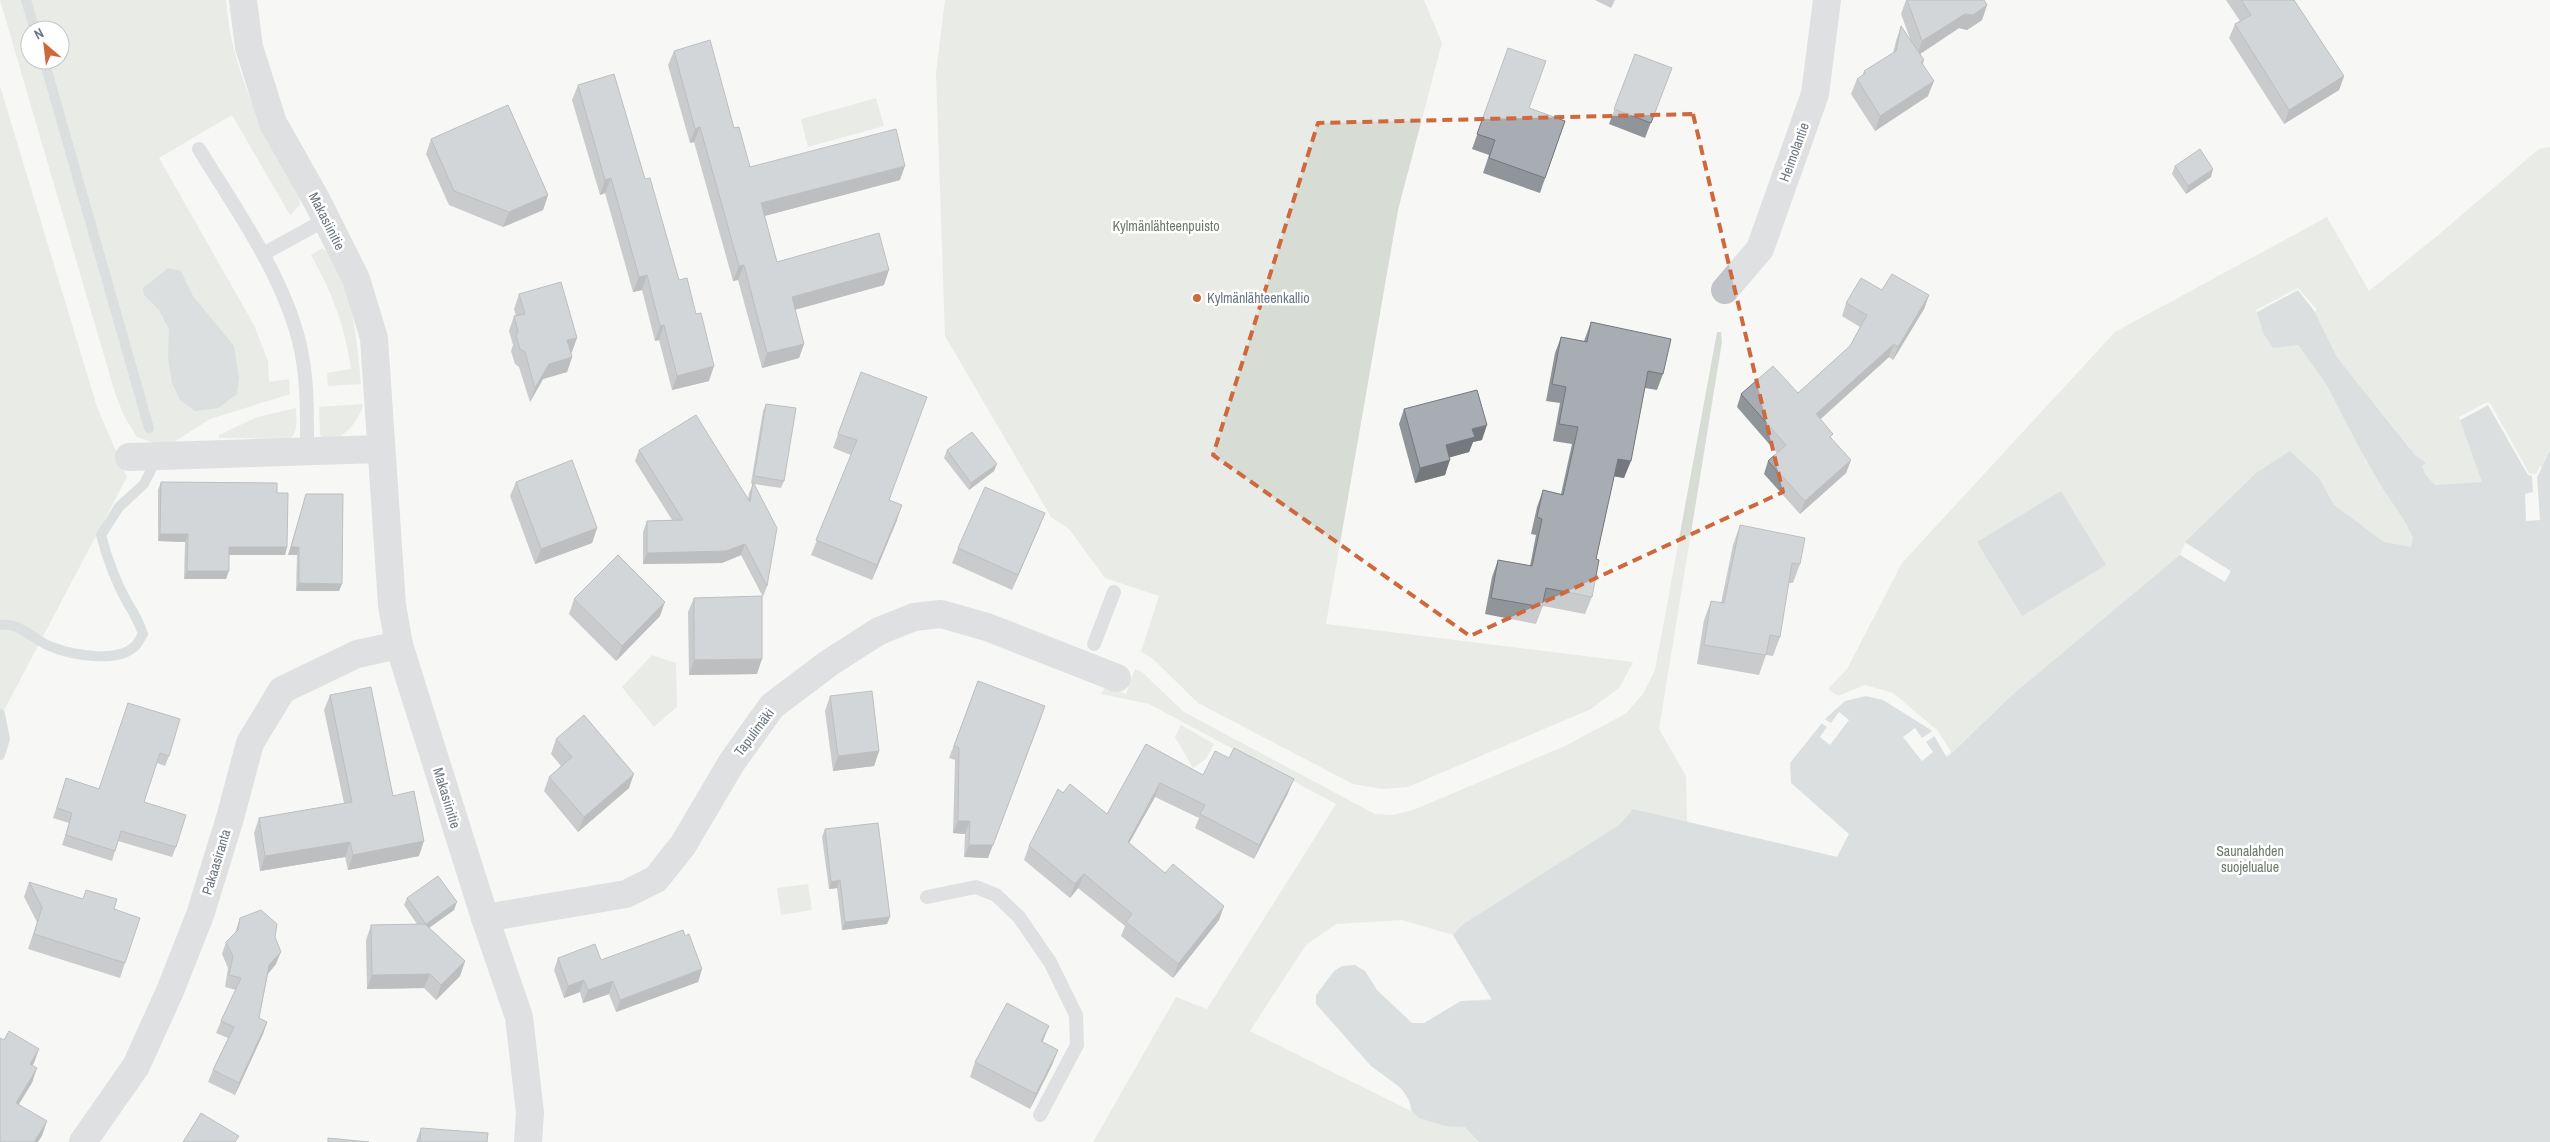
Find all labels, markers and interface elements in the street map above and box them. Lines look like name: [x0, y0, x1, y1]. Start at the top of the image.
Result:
north arrow: [20, 20, 70, 70]
text: N: [31, 24, 47, 43]
street label: Heimolantie: [1775, 120, 1813, 184]
street label: Makasiinitie: [305, 189, 349, 253]
park label: Kylmänlähteenpuisto: [1112, 217, 1220, 235]
place label: Kylmänlähteenkallio: [1207, 289, 1310, 307]
marker: Kylmänlähteenkallio: [1191, 292, 1203, 304]
street label: Tapulimäki: [730, 704, 778, 760]
street label: Makasiinitie: [429, 765, 465, 831]
street label: Pakaasiranta: [198, 826, 235, 897]
park label: Saunalahden suojelualue: [2216, 842, 2284, 876]

